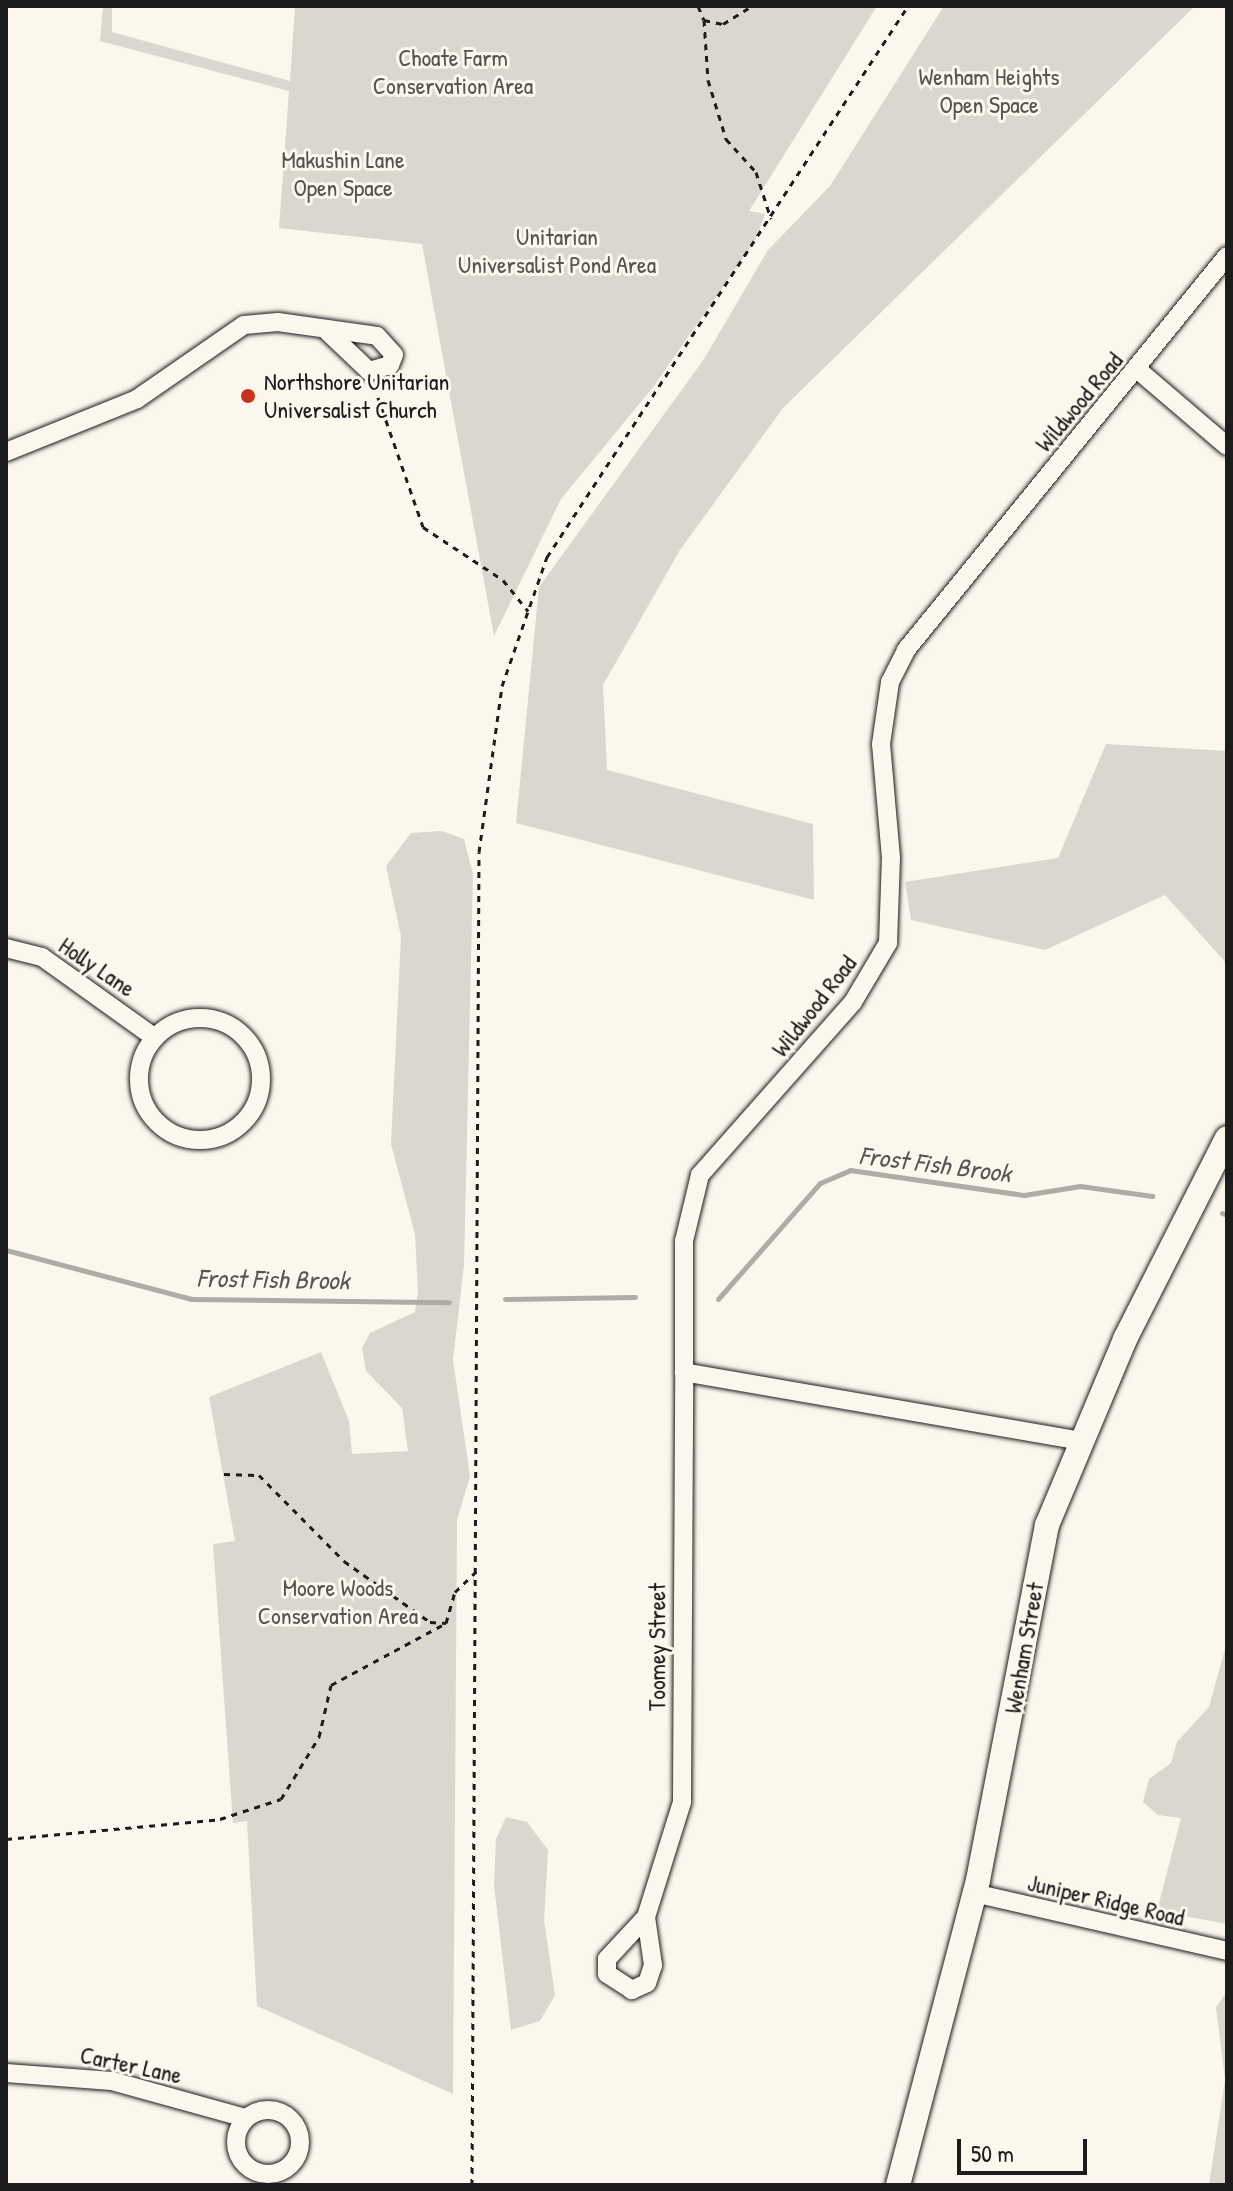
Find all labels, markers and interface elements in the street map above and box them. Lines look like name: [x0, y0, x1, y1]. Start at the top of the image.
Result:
park label: Choate Farm Conservation Area: [373, 44, 533, 100]
park label: Wenham Heights Open Space: [919, 63, 1059, 119]
park label: Makushin Lane Open Space: [281, 146, 405, 202]
park label: Unitarian Universalist Pond Area: [458, 223, 656, 279]
street label: Wildwood Road: [1029, 347, 1129, 457]
place label: Northshore Unitarian Universalist Church: [264, 368, 449, 424]
marker: Northshore Unitarian Universalist Church: [239, 387, 257, 405]
street label: Holly Lane: [53, 931, 141, 1003]
street label: Wildwood Road: [766, 950, 862, 1062]
water label: Frost Fish Brook: [857, 1139, 1013, 1189]
water label: Frost Fish Brook: [196, 1262, 350, 1296]
park label: Moore Woods Conservation Area: [258, 1574, 418, 1630]
street label: Wenham Street: [998, 1580, 1050, 1716]
street label: Toomey Street: [643, 1583, 671, 1711]
street label: Juniper Ridge Road: [1025, 1868, 1187, 1932]
street label: Carter Lane: [78, 2040, 184, 2090]
scale bar: [961, 2123, 1091, 2173]
text: 50 m: [971, 2137, 1014, 2169]

